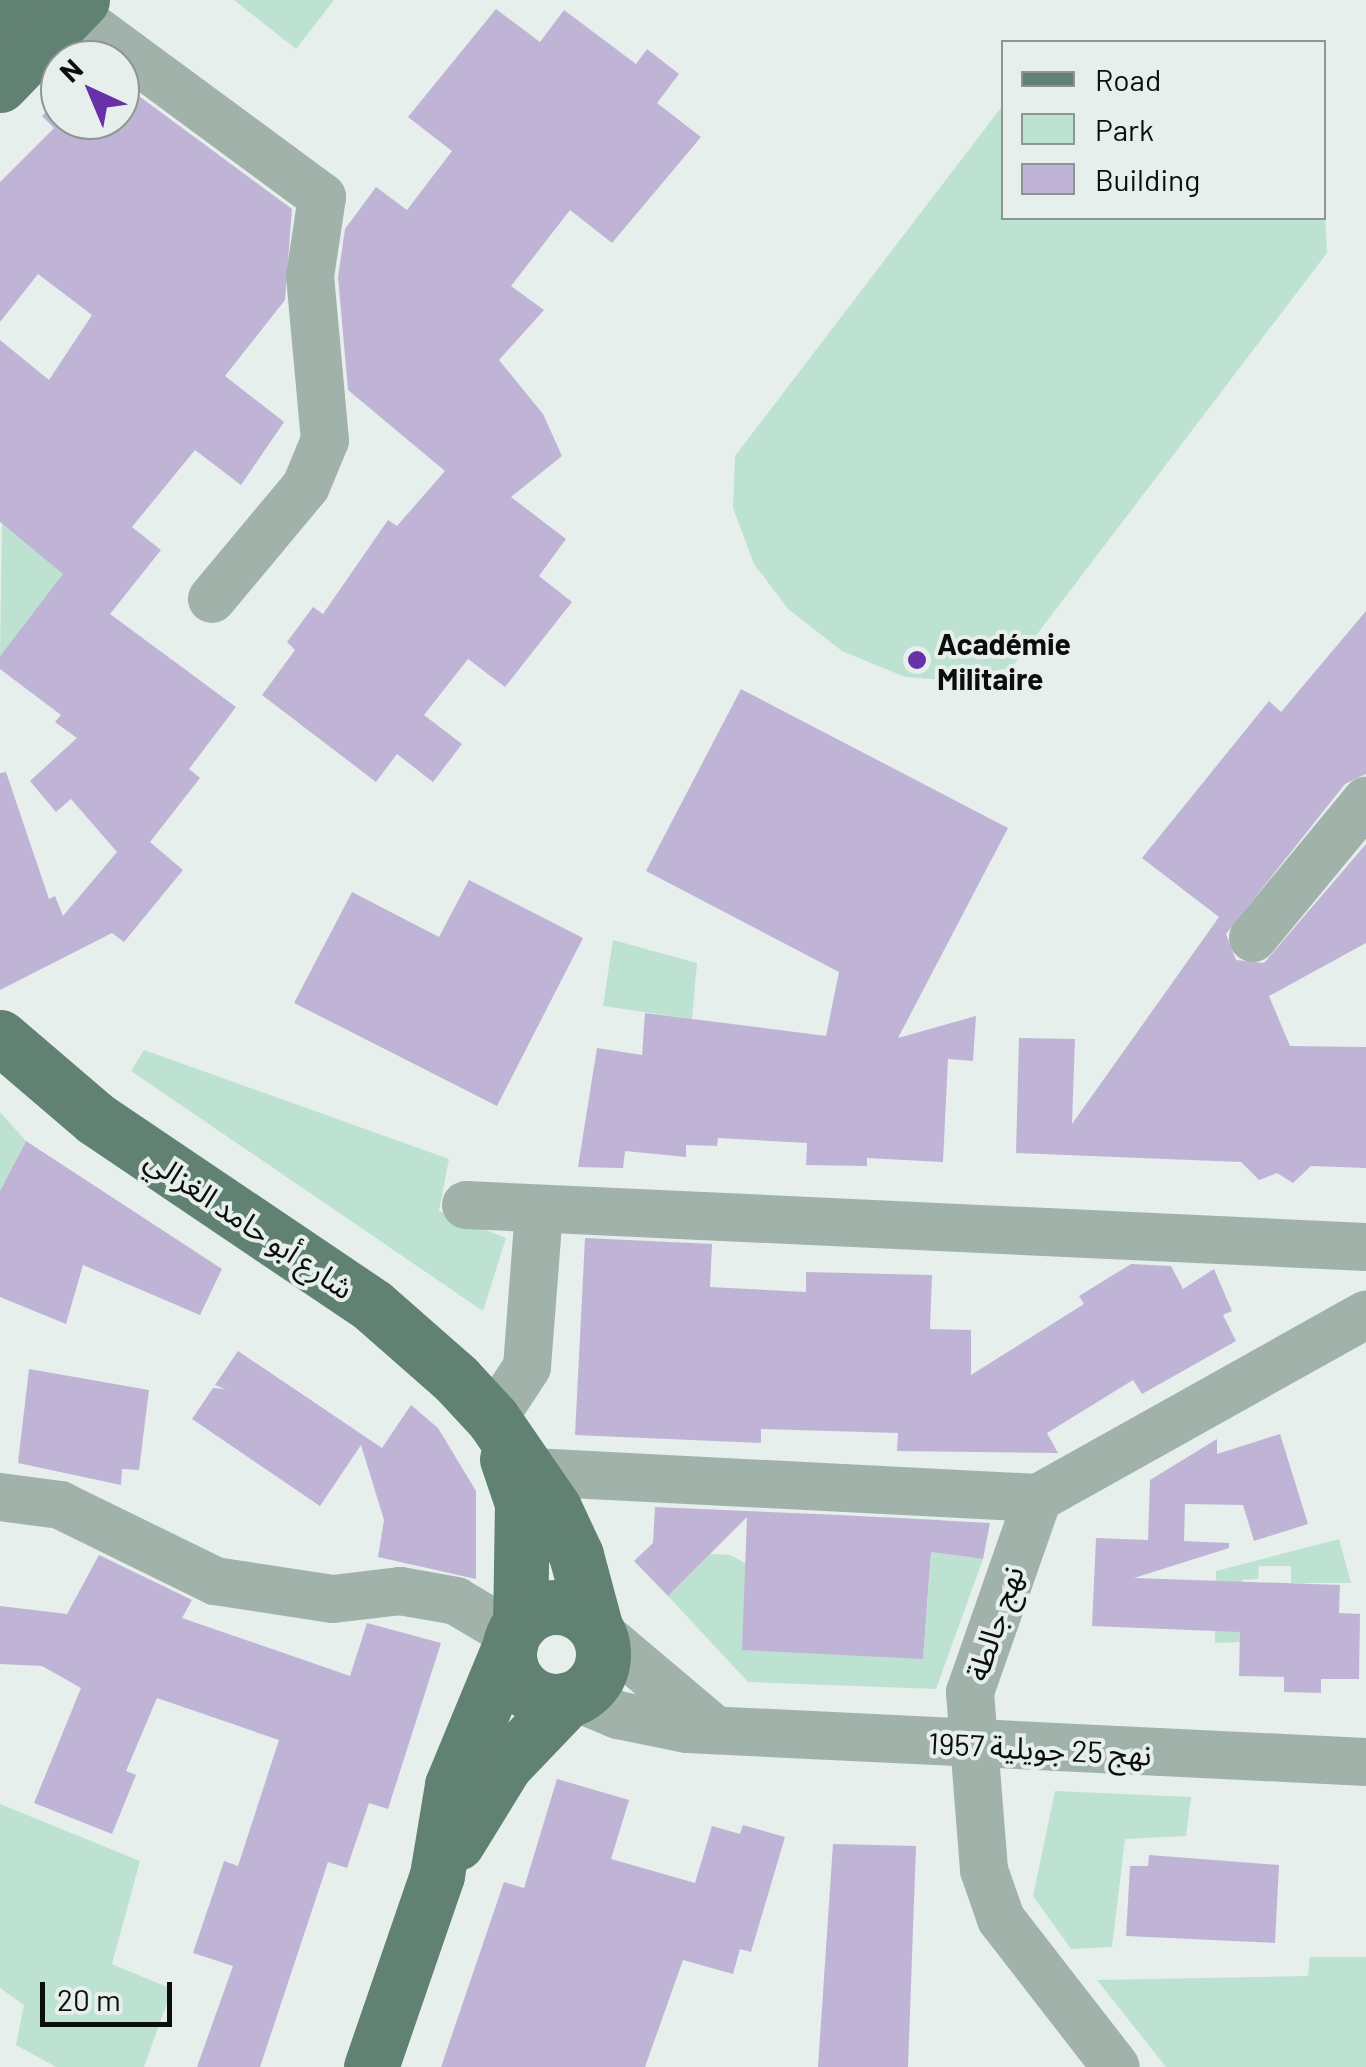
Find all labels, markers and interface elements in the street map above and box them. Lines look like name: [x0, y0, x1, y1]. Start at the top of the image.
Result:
north arrow: [40, 40, 140, 140]
legend: [1001, 40, 1326, 220]
text: N: [52, 51, 89, 89]
text: Road: [1095, 61, 1161, 97]
text: Park: [1095, 111, 1154, 147]
text: Building: [1095, 161, 1200, 197]
place label: Académie Militaire: [937, 625, 1071, 696]
marker: Académie Militaire: [906, 649, 928, 671]
street label: شارع أبو حامد الغزالي: [139, 1140, 361, 1306]
street label: نهج جالطة: [958, 1561, 1030, 1685]
street label: نهج 25 جويلية 1957: [927, 1724, 1153, 1772]
scale bar: [45, 1962, 178, 2024]
text: 20 m: [57, 1981, 121, 2017]

